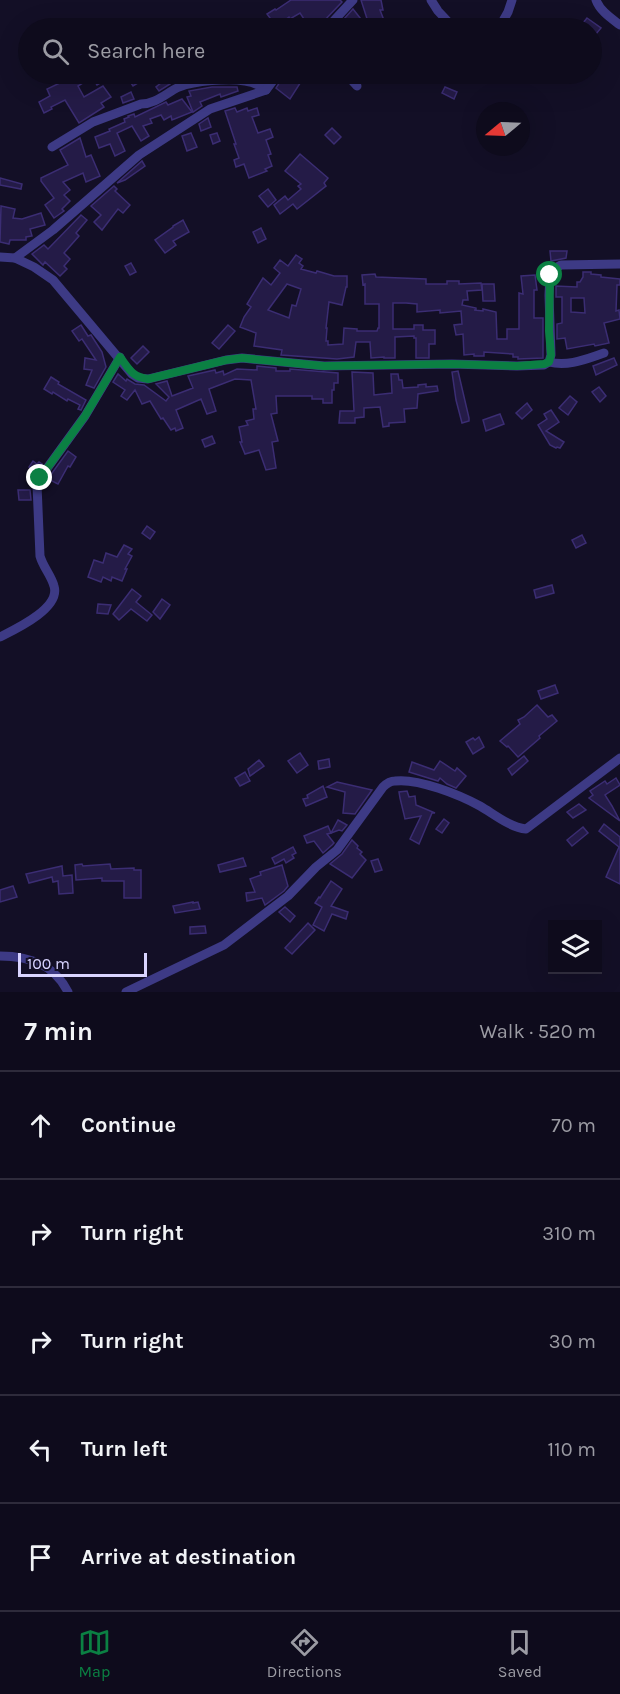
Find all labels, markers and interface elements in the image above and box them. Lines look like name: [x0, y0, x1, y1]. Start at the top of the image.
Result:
search box: [18, 18, 602, 84]
icon: search: [39, 35, 72, 68]
text: Search here: [87, 38, 205, 64]
north arrow: [476, 102, 530, 156]
route start: [536, 261, 562, 287]
route end: [26, 464, 52, 490]
map controls: [548, 920, 602, 974]
button: layers: [548, 920, 602, 974]
scale bar: [18, 950, 147, 977]
text: 100 m: [27, 954, 70, 973]
text: 7 min: [24, 1016, 93, 1047]
text: Walk · 520 m: [480, 1020, 596, 1043]
icon: ahead: [24, 1109, 57, 1142]
text: Continue: [81, 1112, 176, 1138]
text: 70 m: [551, 1114, 596, 1137]
icon: right: [24, 1217, 57, 1250]
text: Turn right: [81, 1220, 184, 1246]
text: 310 m: [542, 1222, 596, 1245]
icon: right: [24, 1325, 57, 1358]
text: Turn right: [81, 1328, 184, 1354]
text: 30 m: [549, 1330, 596, 1353]
icon: left: [24, 1433, 57, 1466]
text: Turn left: [81, 1436, 168, 1462]
text: 110 m: [547, 1438, 596, 1461]
icon: arrive: [24, 1541, 57, 1574]
text: Arrive at destination: [81, 1544, 296, 1570]
tab: Map: [78, 1626, 111, 1681]
tab: Directions: [267, 1626, 342, 1681]
tab: Saved: [498, 1626, 542, 1681]

